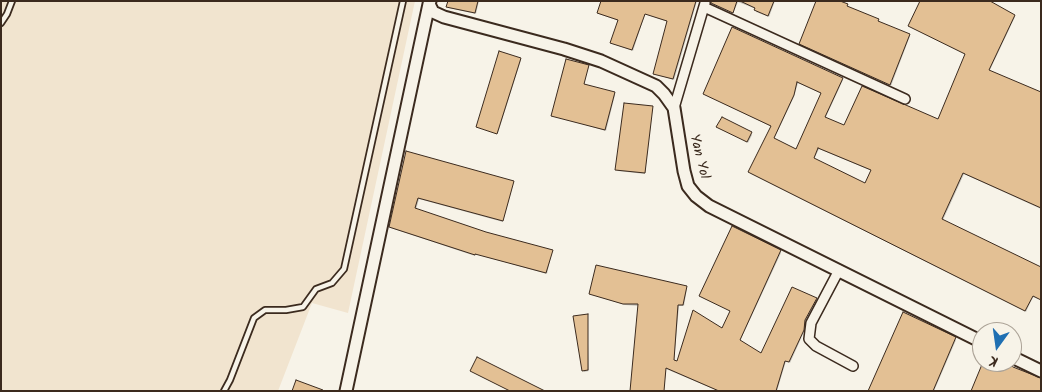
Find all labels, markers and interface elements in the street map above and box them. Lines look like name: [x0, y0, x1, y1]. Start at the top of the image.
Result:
street label: Yan Yol: [684, 133, 712, 181]
north arrow: [972, 322, 1022, 372]
text: K: [987, 349, 1000, 372]

